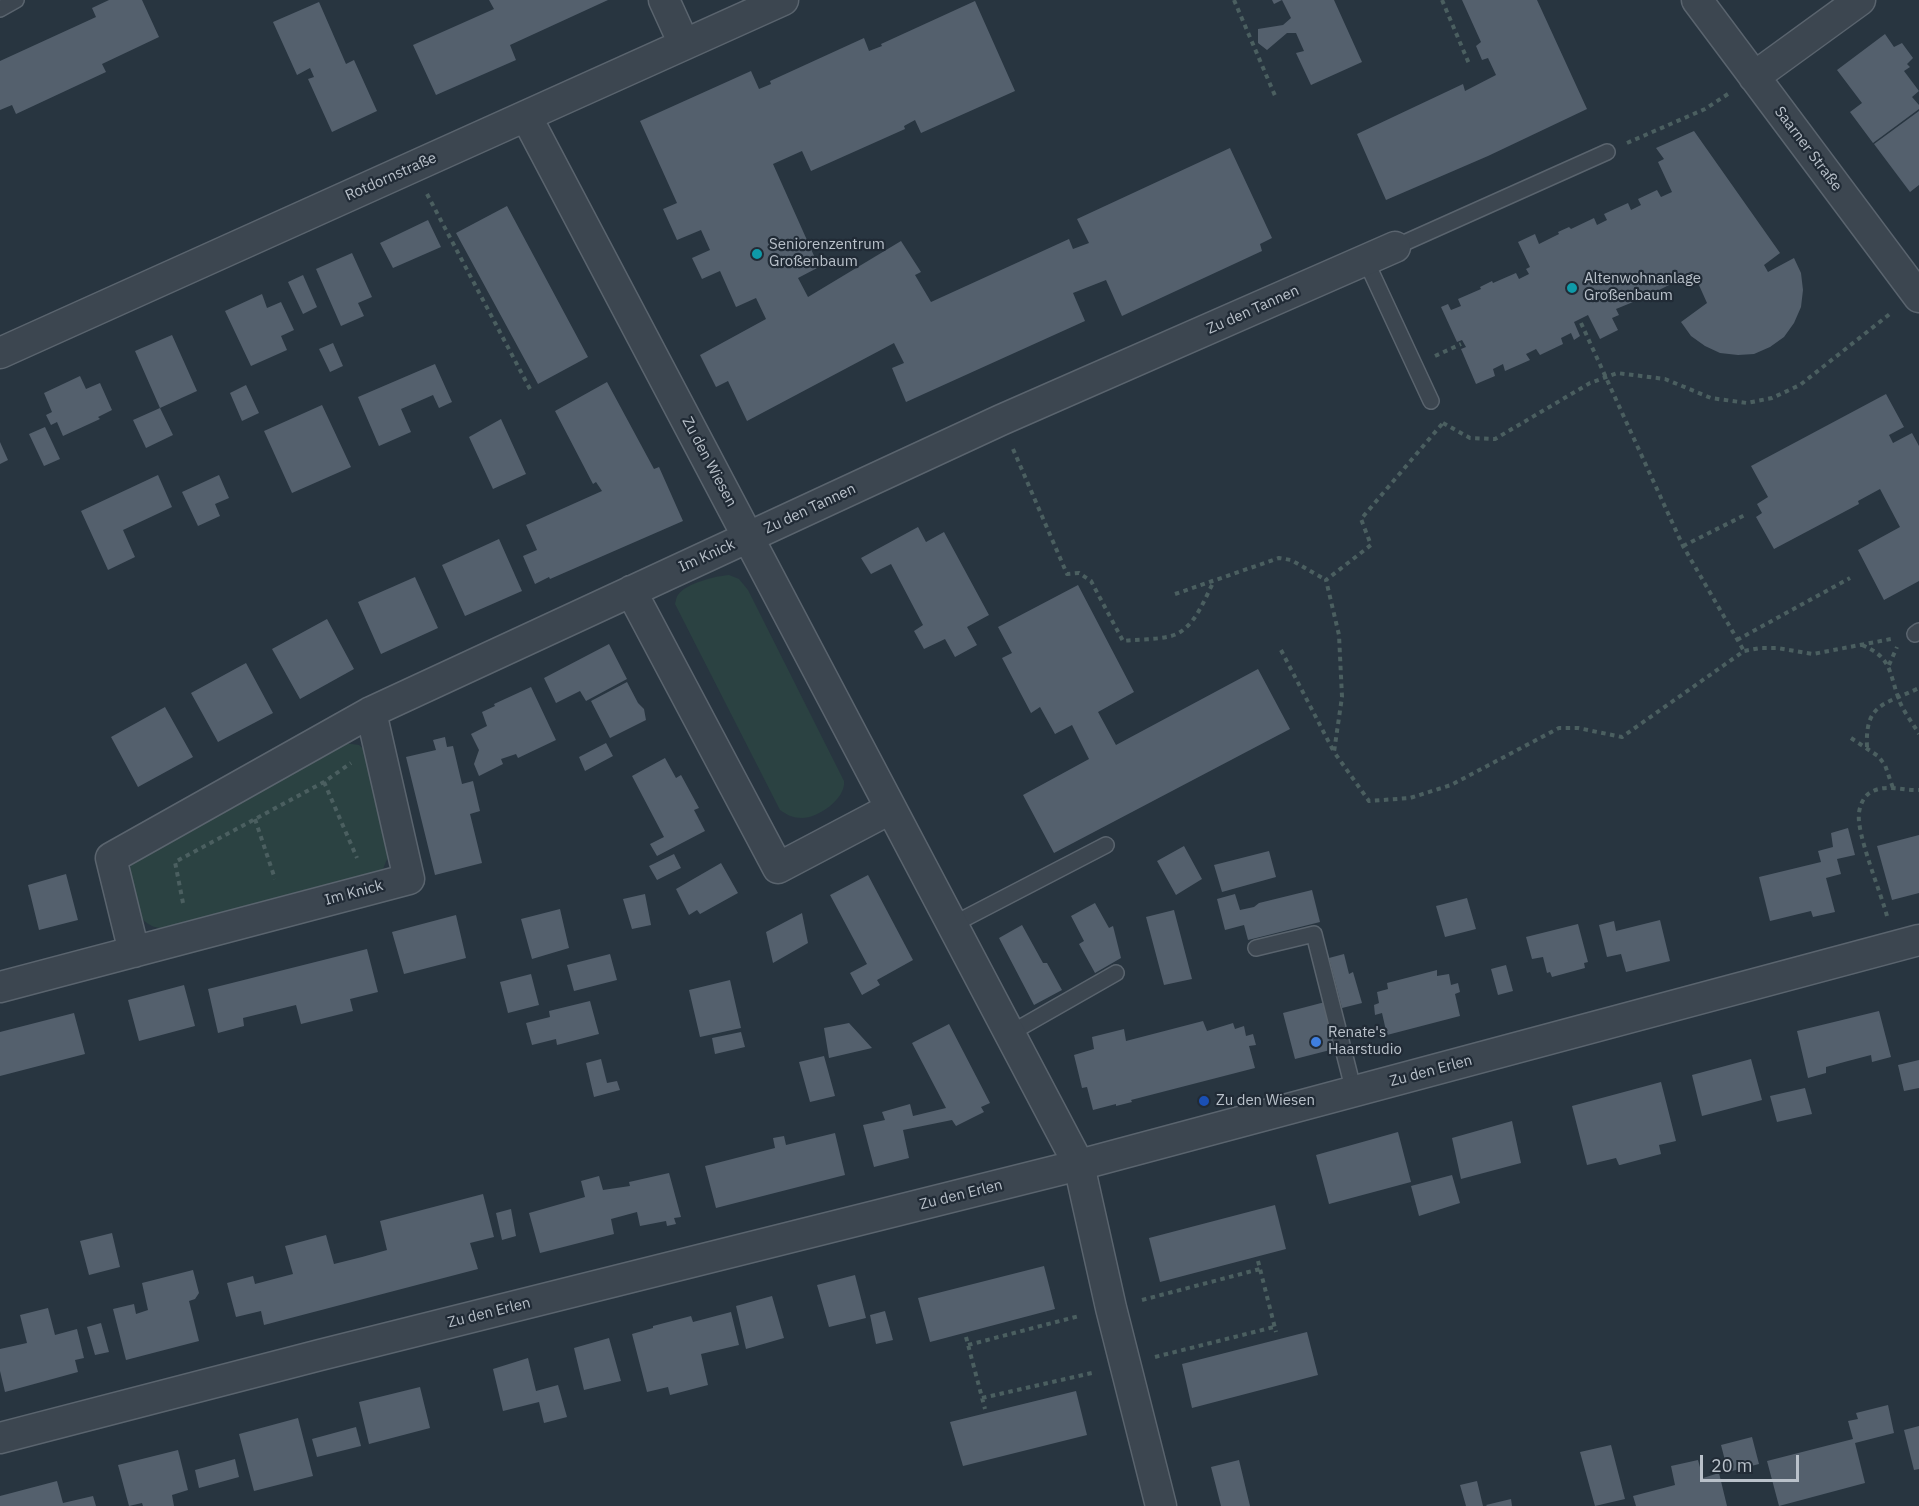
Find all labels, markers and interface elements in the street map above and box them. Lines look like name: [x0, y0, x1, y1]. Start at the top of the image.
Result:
street label: Saarner Straße: [1770, 103, 1846, 195]
street label: Rotdornstraße: [343, 149, 439, 205]
place label: Seniorenzentrum Großenbaum: [769, 236, 885, 271]
marker: Seniorenzentrum Großenbaum: [750, 247, 764, 261]
place label: Altenwohnanlage Großenbaum: [1584, 270, 1701, 305]
marker: Altenwohnanlage Großenbaum: [1565, 281, 1579, 295]
street label: Zu den Tannen: [1204, 282, 1302, 338]
street label: Zu den Wiesen: [678, 414, 740, 510]
street label: Zu den Tannen: [761, 480, 859, 538]
street label: Im Knick: [676, 536, 738, 576]
street label: Im Knick: [323, 877, 385, 909]
place label: Renate's Haarstudio: [1328, 1024, 1402, 1059]
marker: Renate's Haarstudio: [1309, 1035, 1323, 1049]
street label: Zu den Erlen: [1388, 1051, 1474, 1091]
place label: Zu den Wiesen: [1216, 1092, 1315, 1110]
marker: Zu den Wiesen: [1197, 1094, 1211, 1108]
street label: Zu den Erlen: [918, 1176, 1004, 1214]
street label: Zu den Erlen: [446, 1294, 532, 1332]
scale bar: [1703, 1443, 1802, 1481]
text: 20 m: [1711, 1454, 1753, 1477]

